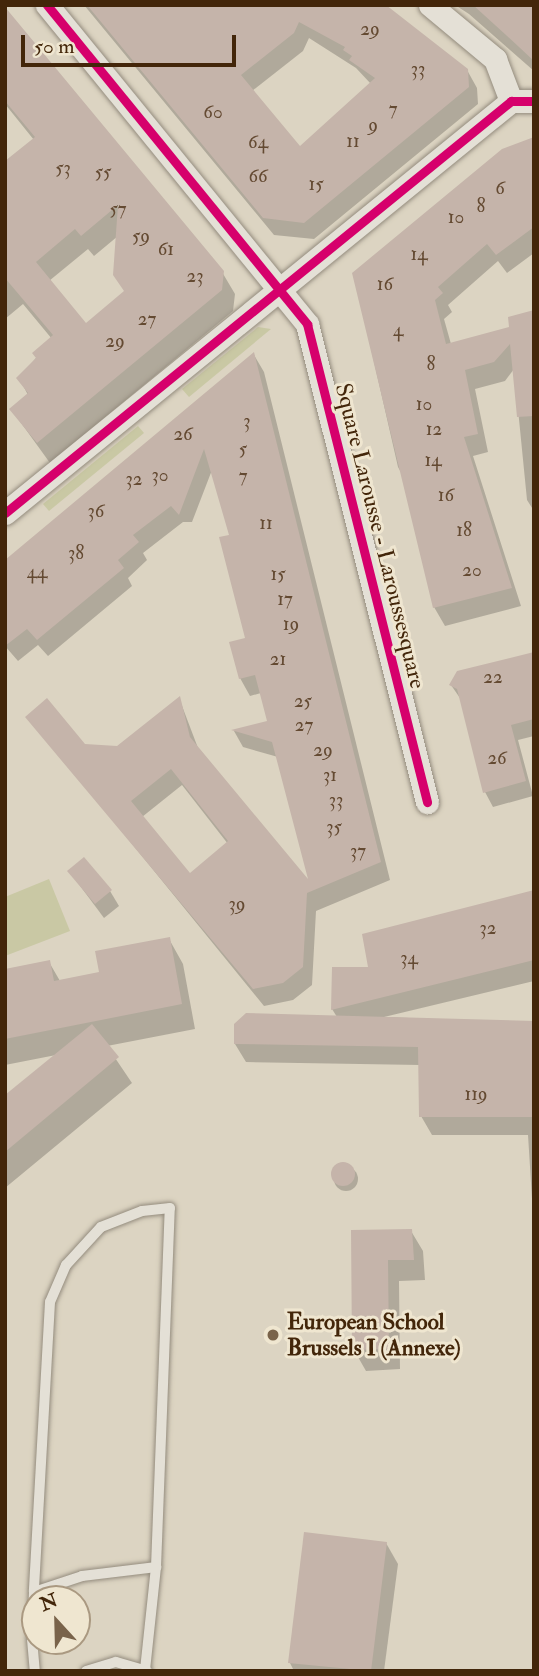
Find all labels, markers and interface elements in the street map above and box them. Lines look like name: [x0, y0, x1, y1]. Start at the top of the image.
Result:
house number: 29: [360, 19, 380, 41]
scale bar: [24, 21, 240, 65]
text: 50 m: [34, 33, 75, 60]
house number: 33: [411, 59, 425, 81]
house number: 7: [389, 99, 397, 121]
house number: 60: [203, 102, 223, 124]
house number: 9: [368, 115, 378, 137]
house number: 11: [346, 131, 360, 153]
house number: 64: [248, 132, 268, 154]
house number: 53: [55, 158, 71, 180]
house number: 55: [95, 162, 111, 184]
house number: 66: [248, 166, 268, 188]
house number: 15: [308, 174, 324, 196]
house number: 6: [495, 178, 505, 200]
house number: 8: [477, 196, 485, 218]
house number: 57: [109, 199, 127, 221]
house number: 10: [448, 207, 464, 229]
house number: 59: [132, 226, 150, 248]
house number: 61: [158, 239, 174, 261]
house number: 14: [410, 244, 428, 266]
house number: 23: [187, 266, 203, 288]
house number: 16: [377, 274, 393, 296]
house number: 27: [138, 309, 156, 331]
house number: 4: [393, 320, 403, 342]
house number: 29: [105, 331, 125, 353]
house number: 8: [427, 354, 435, 376]
street label: Square Larousse - Laroussesquare: [329, 380, 431, 692]
house number: 10: [416, 394, 432, 416]
house number: 3: [243, 411, 251, 433]
house number: 12: [426, 419, 442, 441]
house number: 26: [173, 424, 193, 446]
house number: 5: [239, 439, 247, 461]
house number: 14: [424, 450, 442, 472]
house number: 30: [151, 465, 169, 487]
house number: 7: [239, 466, 247, 488]
house number: 32: [126, 469, 142, 491]
house number: 16: [438, 485, 454, 507]
house number: 36: [88, 501, 104, 523]
house number: 11: [259, 513, 273, 535]
house number: 18: [456, 520, 472, 542]
house number: 38: [68, 543, 84, 565]
house number: 20: [462, 560, 482, 582]
house number: 44: [27, 562, 47, 584]
house number: 15: [270, 564, 286, 586]
house number: 17: [277, 589, 293, 611]
house number: 19: [283, 614, 299, 636]
house number: 21: [270, 649, 286, 671]
house number: 22: [483, 667, 503, 689]
house number: 25: [294, 691, 312, 713]
house number: 27: [295, 715, 313, 737]
house number: 29: [313, 740, 333, 762]
house number: 26: [487, 748, 507, 770]
house number: 31: [323, 765, 337, 787]
house number: 33: [329, 790, 343, 812]
house number: 35: [326, 817, 342, 839]
house number: 37: [350, 841, 366, 863]
house number: 39: [228, 894, 246, 916]
house number: 32: [480, 918, 496, 940]
house number: 34: [400, 948, 418, 970]
house number: 119: [464, 1084, 488, 1106]
place label: European School Brussels I (Annexe): [287, 1308, 461, 1362]
marker: European School Brussels I (Annexe): [265, 1327, 281, 1343]
north arrow: [21, 1585, 91, 1655]
text: N: [36, 1588, 61, 1617]

